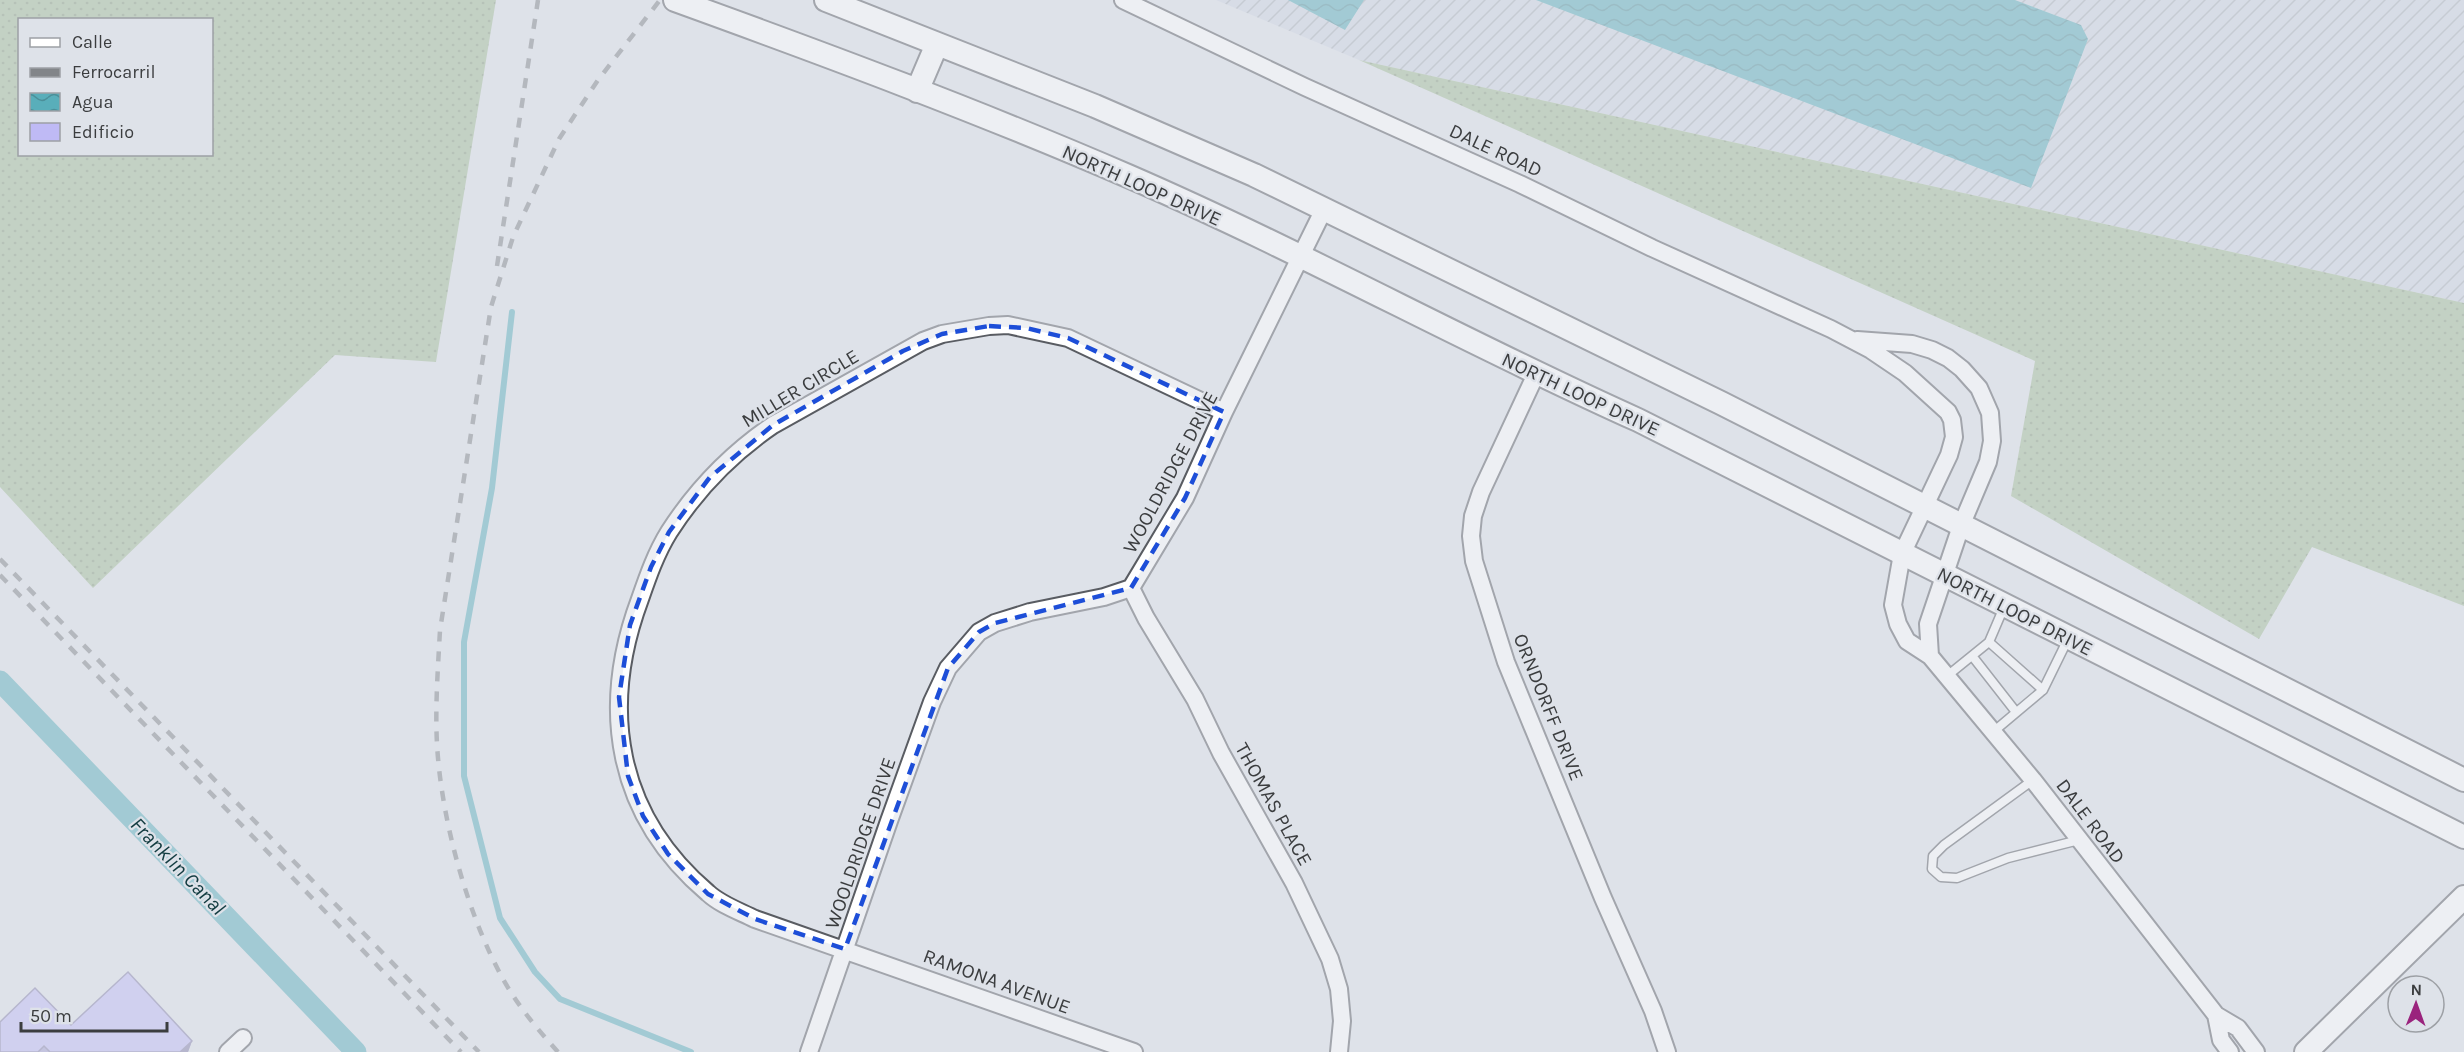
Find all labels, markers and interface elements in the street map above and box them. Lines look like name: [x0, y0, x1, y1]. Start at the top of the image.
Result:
legend: [18, 18, 213, 156]
text: Calle: [72, 31, 112, 53]
text: Ferrocarril: [72, 61, 156, 83]
text: Agua: [72, 91, 113, 113]
street label: DALE ROAD: [1446, 119, 1546, 182]
text: Edificio: [72, 121, 134, 143]
street label: NORTH LOOP DRIVE: [1059, 140, 1225, 231]
street label: MILLER CIRCLE: [738, 344, 863, 432]
street label: NORTH LOOP DRIVE: [1498, 348, 1663, 441]
street label: WOOLDRIDGE DRIVE: [1118, 387, 1223, 557]
street label: NORTH LOOP DRIVE: [1933, 562, 2096, 661]
street label: ORNDORFF DRIVE: [1509, 630, 1589, 784]
street label: THOMAS PLACE: [1230, 739, 1317, 870]
street label: WOOLDRIDGE DRIVE: [820, 754, 901, 932]
street label: DALE ROAD: [2051, 774, 2130, 868]
water label: Franklin Canal: [126, 812, 230, 920]
street label: RAMONA AVENUE: [920, 944, 1074, 1019]
north arrow: [2386, 974, 2446, 1034]
text: N: [2410, 980, 2422, 999]
scale bar: [21, 995, 166, 1033]
text: 50 m: [30, 1005, 72, 1027]

